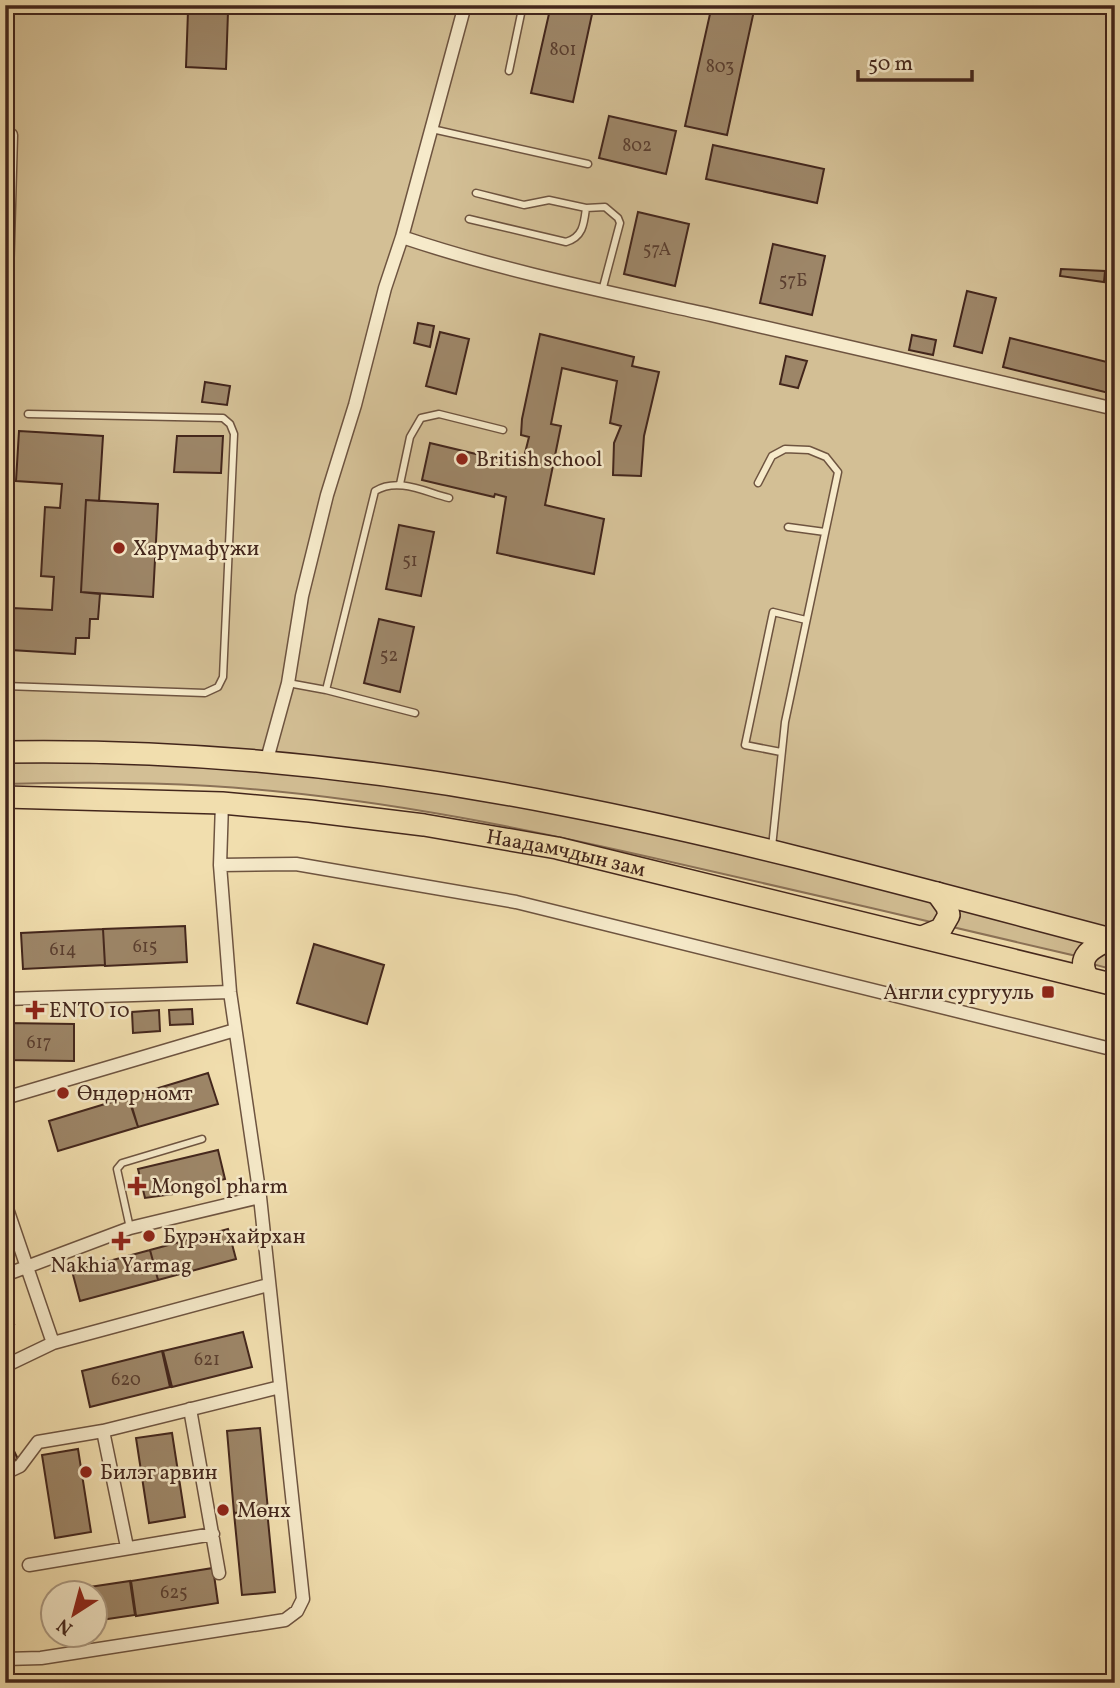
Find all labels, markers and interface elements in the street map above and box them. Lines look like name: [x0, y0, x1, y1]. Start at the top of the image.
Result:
house number: 801: [550, 38, 576, 63]
scale bar: [858, 38, 971, 82]
text: 50 m: [868, 50, 913, 79]
house number: 803: [706, 55, 734, 80]
house number: 802: [622, 134, 652, 159]
house number: 57А: [643, 238, 671, 263]
house number: 57Б: [779, 269, 807, 294]
place label: British school: [476, 446, 602, 475]
marker: British school: [454, 451, 470, 467]
place label: Харүмафүжи: [133, 535, 259, 564]
marker: Харүмафүжи: [111, 540, 127, 556]
house number: 51: [402, 549, 418, 574]
house number: 52: [380, 644, 398, 669]
street label: Наадамчдын зам: [484, 823, 648, 885]
house number: 615: [133, 935, 157, 960]
house number: 614: [50, 938, 76, 963]
place label: Англи сургууль: [883, 979, 1034, 1008]
marker: Англи сургууль: [1040, 984, 1056, 1000]
place label: ENTO 10: [49, 997, 130, 1026]
marker: ENTO 10: [27, 1002, 43, 1018]
house number: 617: [27, 1031, 51, 1056]
place label: Өндөр номт: [77, 1080, 193, 1109]
marker: Өндөр номт: [55, 1085, 71, 1101]
place label: Mongol pharm: [151, 1173, 288, 1202]
marker: Mongol pharm: [129, 1178, 145, 1194]
place label: Бүрэн хайрхан: [163, 1223, 306, 1252]
marker: Бүрэн хайрхан: [141, 1228, 157, 1244]
marker: Nakhia Yarmag: [113, 1233, 129, 1249]
place label: Nakhia Yarmag: [50, 1252, 192, 1281]
house number: 621: [194, 1348, 220, 1373]
house number: 620: [111, 1368, 141, 1393]
place label: Билэг арвин: [100, 1459, 218, 1488]
marker: Билэг арвин: [78, 1464, 94, 1480]
place label: Мөнх: [237, 1497, 291, 1526]
marker: Мөнх: [215, 1502, 231, 1518]
north arrow: [38, 1580, 108, 1650]
house number: 625: [160, 1581, 188, 1606]
text: N: [52, 1611, 78, 1641]

